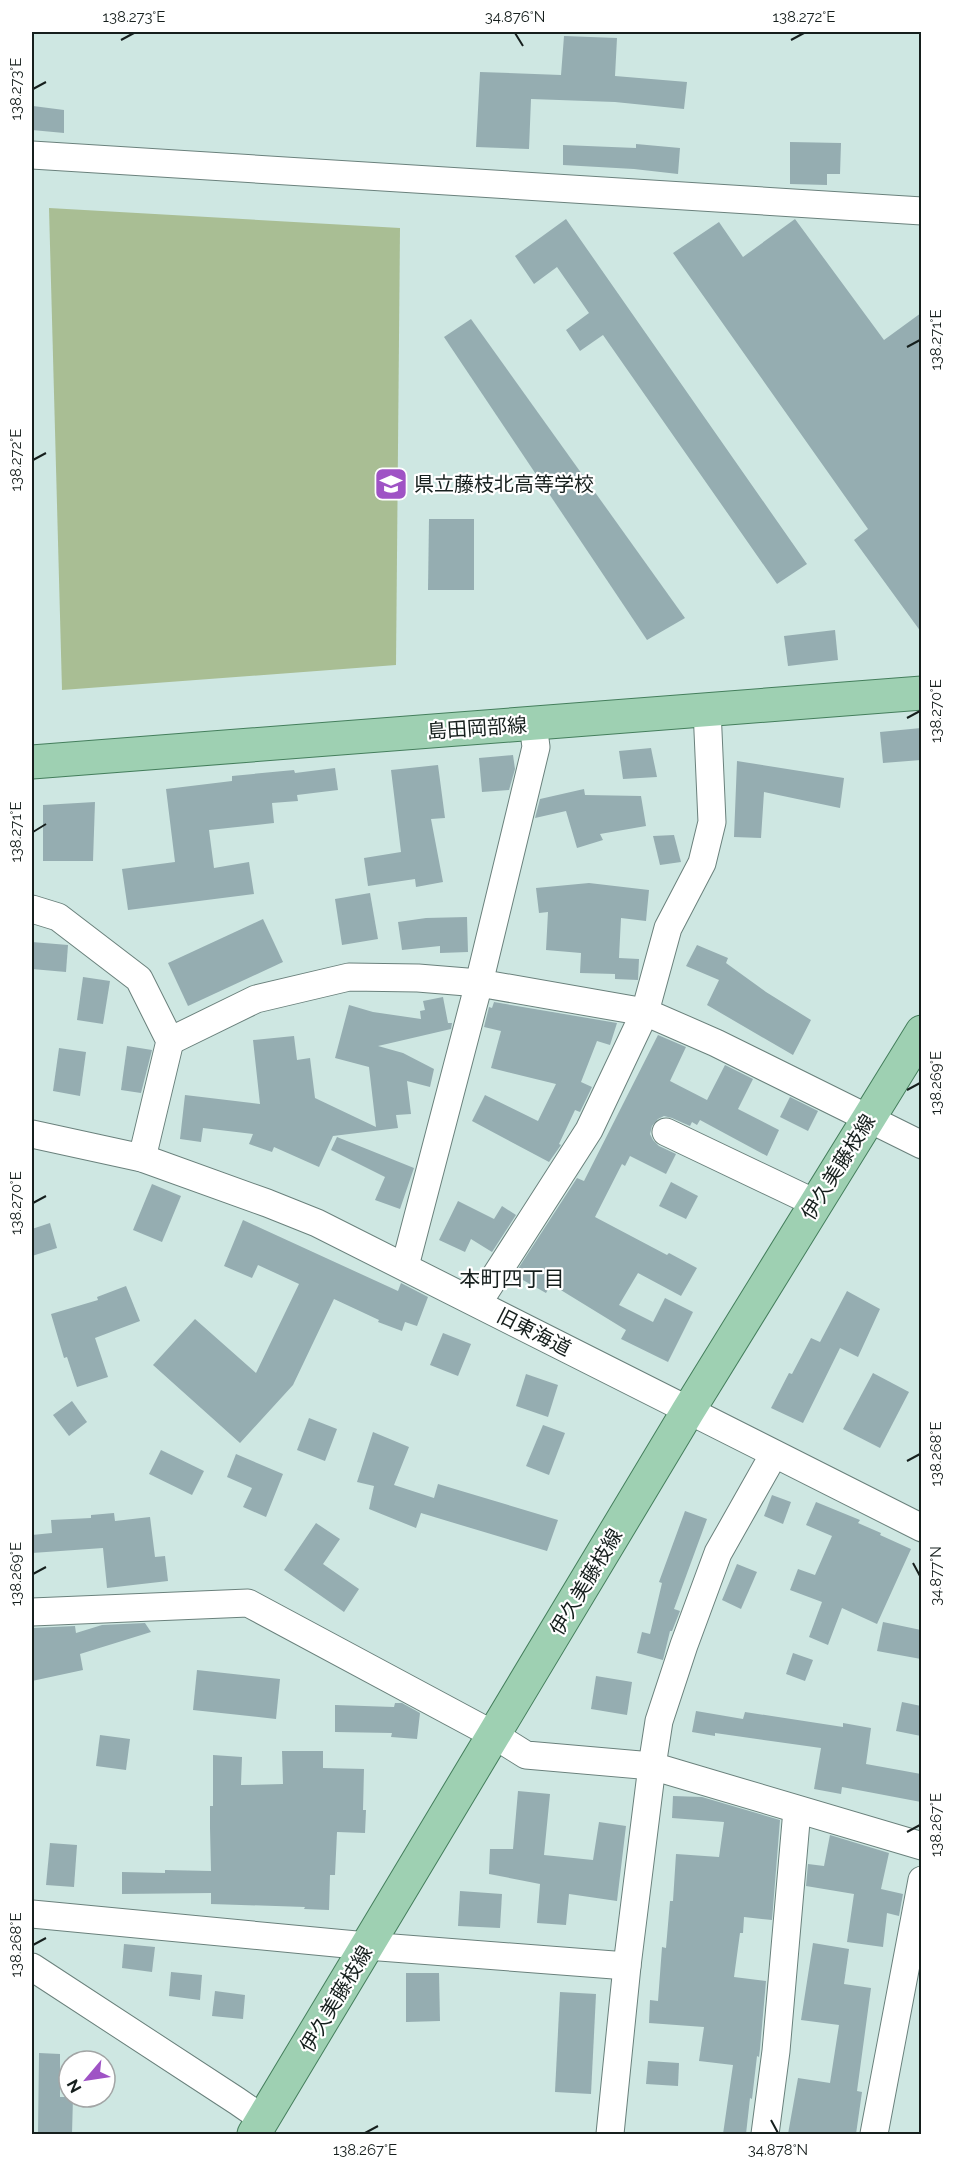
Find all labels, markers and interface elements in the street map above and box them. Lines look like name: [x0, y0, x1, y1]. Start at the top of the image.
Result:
text: 138.273°E: [103, 8, 165, 26]
text: 34.876°N: [485, 8, 545, 26]
text: 138.272°E: [773, 8, 835, 26]
text: 138.273°E: [7, 58, 25, 120]
text: 138.271°E: [927, 309, 945, 371]
text: 138.272°E: [7, 429, 25, 491]
school or university icon: 県立藤枝北高等学校: [373, 466, 409, 502]
place label: 県立藤枝北高等学校: [414, 472, 594, 496]
text: 138.270°E: [927, 679, 945, 743]
street label: 島田岡部線: [426, 713, 528, 743]
text: 138.271°E: [7, 801, 25, 863]
text: 138.269°E: [927, 1051, 945, 1115]
street label: 伊久美藤枝線: [796, 1110, 880, 1224]
text: 138.270°E: [7, 1171, 25, 1235]
district label: 本町四丁目: [460, 1266, 565, 1291]
street label: 旧東海道: [493, 1303, 575, 1361]
text: 138.268°E: [927, 1421, 945, 1487]
street label: 伊久美藤枝線: [545, 1524, 627, 1640]
text: 138.269°E: [7, 1542, 25, 1606]
text: 34.877°N: [927, 1546, 945, 1606]
text: 138.267°E: [927, 1793, 945, 1857]
text: 138.268°E: [7, 1912, 25, 1978]
street label: 伊久美藤枝線: [295, 1941, 377, 2057]
north arrow: [57, 2049, 117, 2109]
text: N: [63, 2076, 86, 2096]
text: 138.267°E: [333, 2141, 397, 2159]
text: 34.878°N: [748, 2141, 808, 2159]

